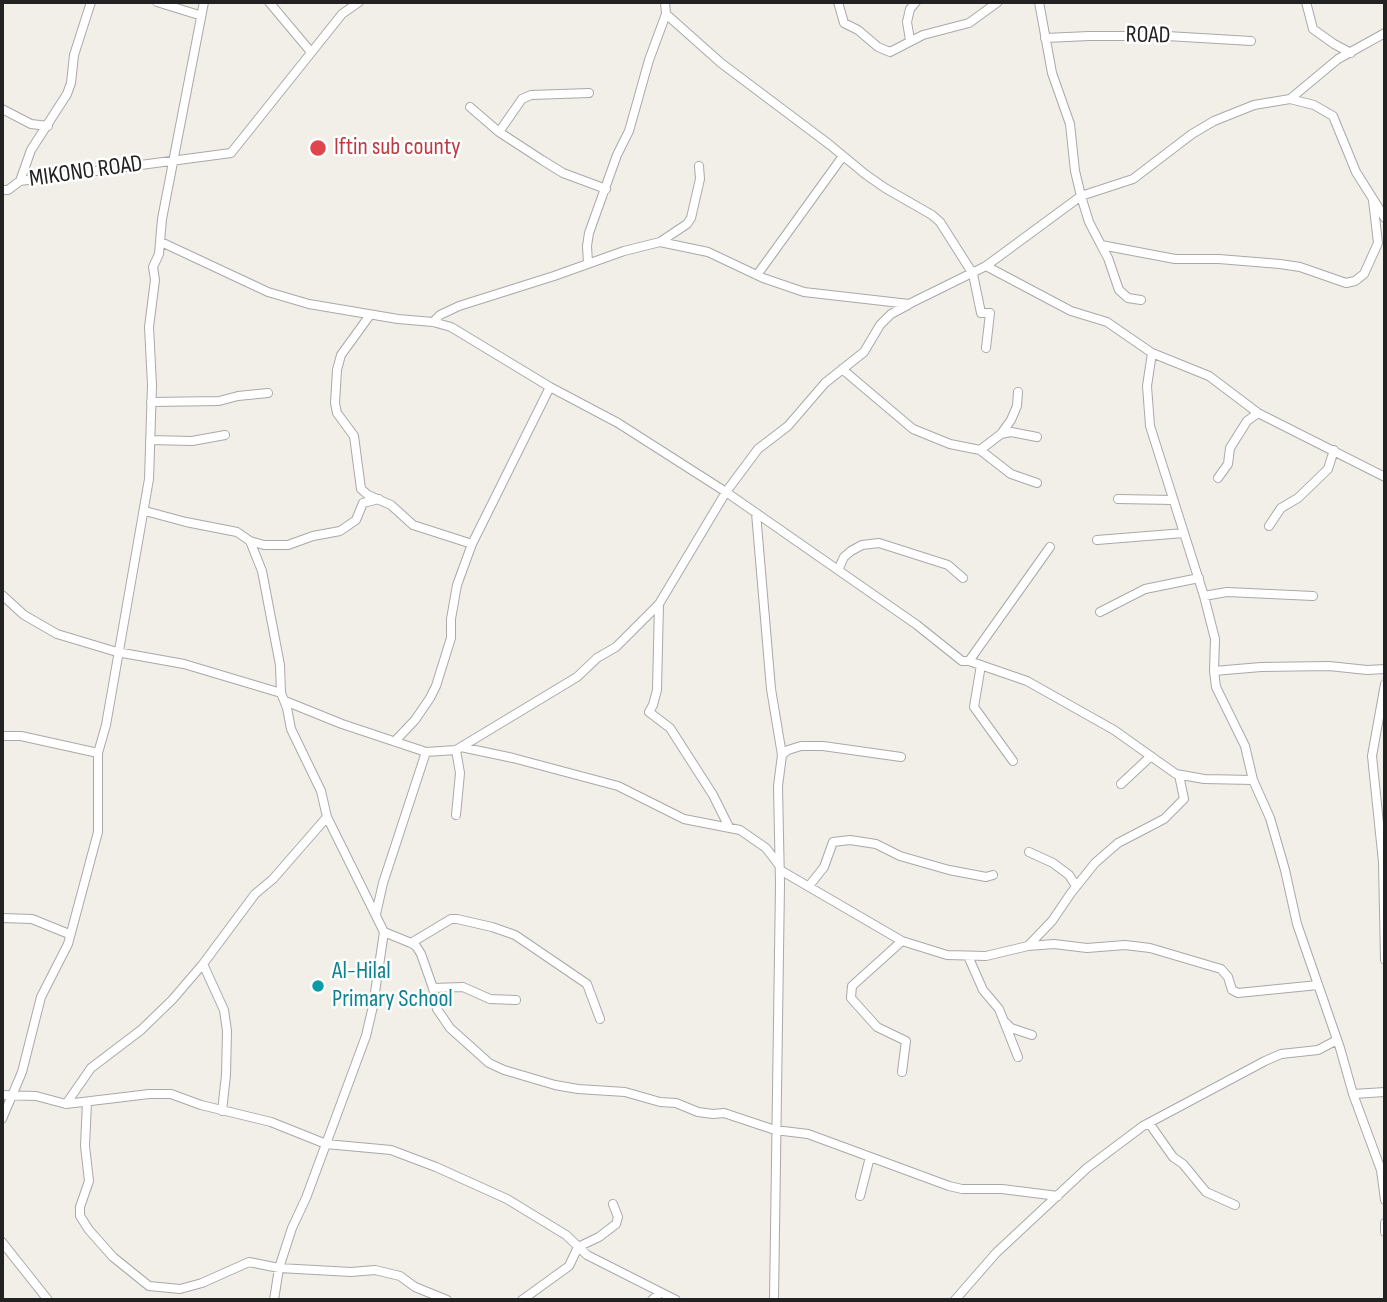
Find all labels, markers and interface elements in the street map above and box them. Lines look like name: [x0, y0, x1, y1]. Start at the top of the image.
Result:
street label: ROAD: [1125, 21, 1171, 51]
place label: Iftin sub county: [334, 134, 461, 162]
marker: Iftin sub county: [308, 138, 328, 158]
street label: MIKONO ROAD: [28, 150, 144, 194]
place label: Al-Hilal Primary School: [332, 958, 453, 1014]
marker: Al-Hilal Primary School: [310, 978, 326, 994]

